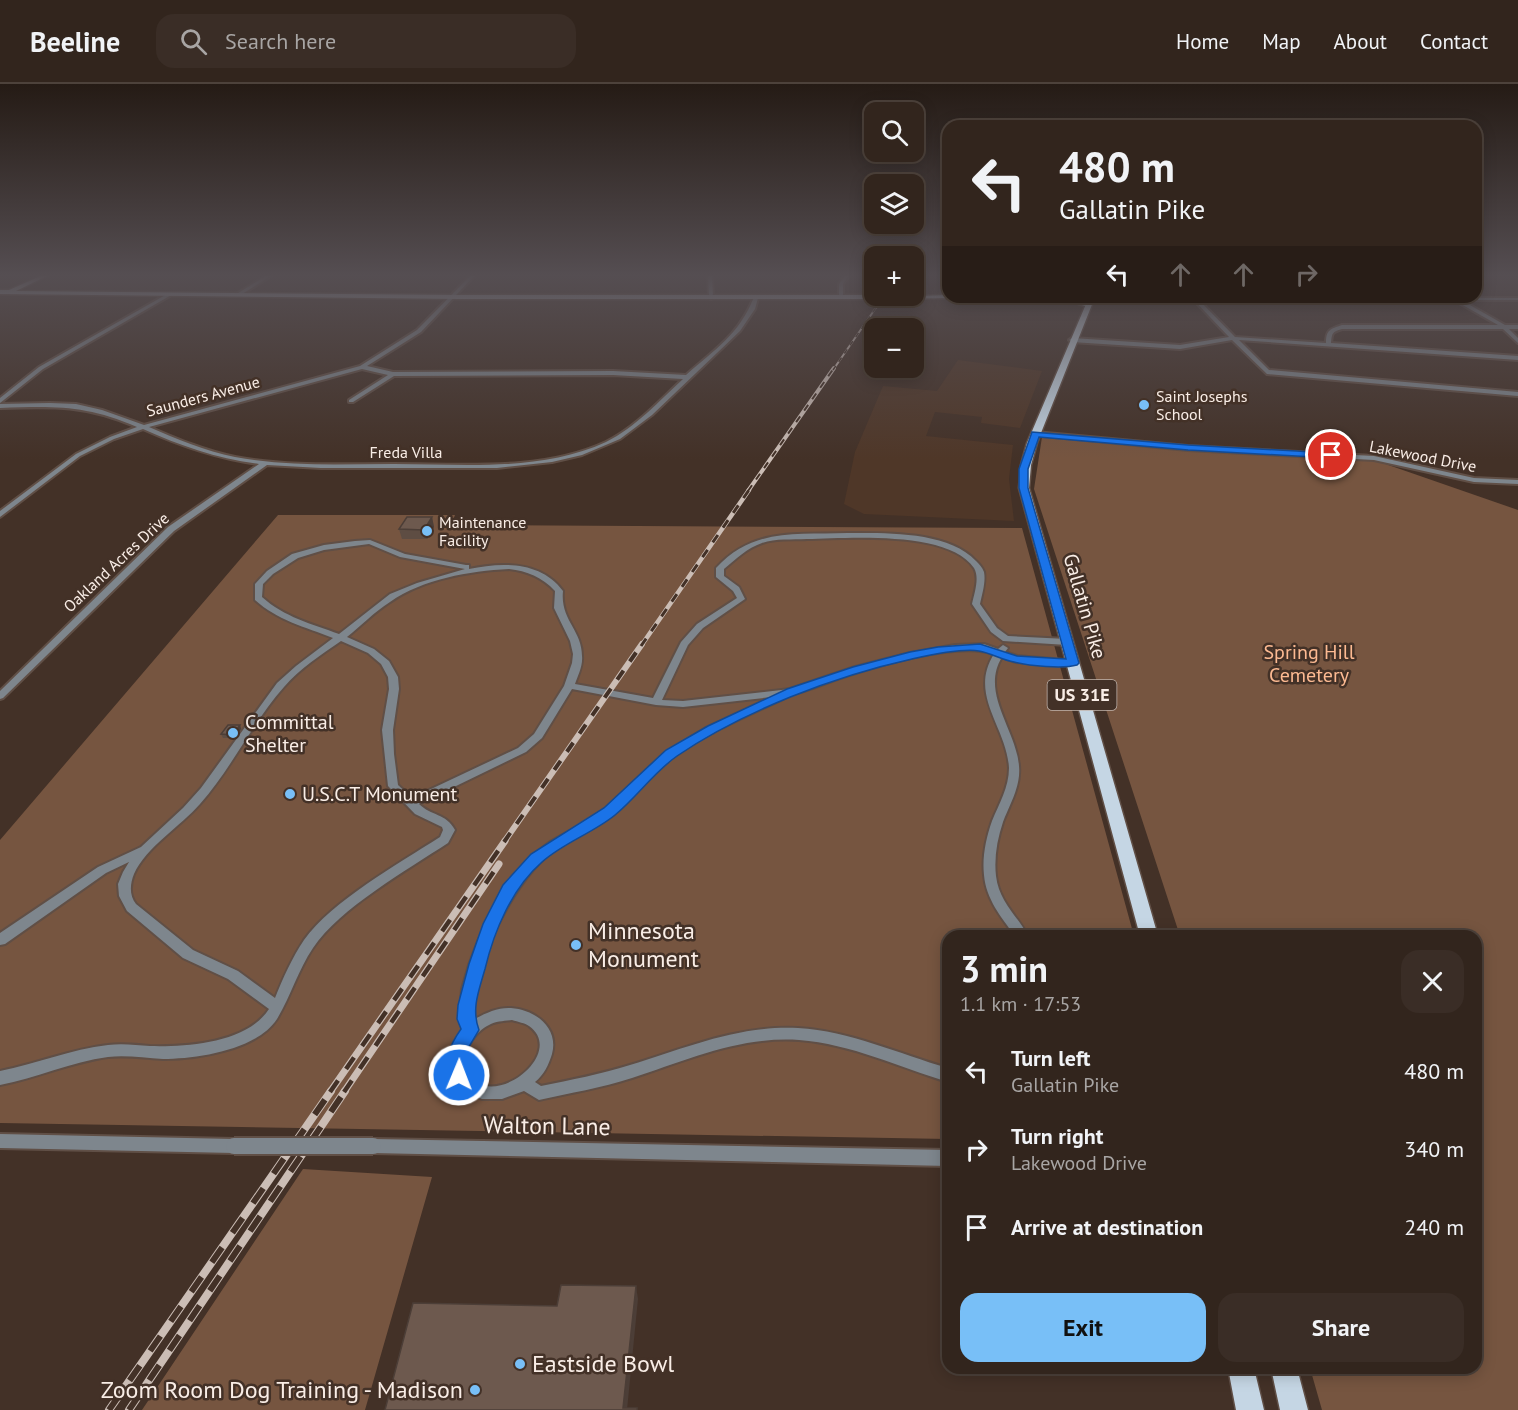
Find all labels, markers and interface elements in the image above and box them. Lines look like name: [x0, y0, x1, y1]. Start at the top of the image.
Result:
search box: [156, 14, 576, 68]
text: Beeline: [30, 23, 120, 60]
icon: search: [177, 25, 210, 58]
text: Search here: [225, 27, 336, 55]
text: Home: [1176, 28, 1229, 55]
text: Map: [1262, 28, 1301, 55]
text: About: [1334, 28, 1387, 55]
text: Contact: [1420, 28, 1488, 55]
map controls: [864, 102, 924, 378]
button: search: [864, 102, 924, 162]
text: 480 m: [1059, 139, 1175, 194]
icon: left: [960, 144, 1038, 222]
button: layers: [864, 174, 924, 234]
text: Gallatin Pike: [1059, 192, 1205, 226]
button: +: [864, 246, 924, 306]
icon: left: [1101, 258, 1134, 291]
icon: ahead: [1164, 258, 1197, 291]
icon: ahead: [1227, 258, 1260, 291]
icon: right: [1290, 258, 1323, 291]
button: −: [864, 318, 924, 378]
street label: Saunders Avenue: [144, 371, 262, 421]
place label: Saint Josephs School: [1156, 386, 1248, 424]
marker: Saint Josephs School: [1137, 398, 1151, 412]
pin: [1305, 429, 1356, 480]
street label: Lakewood Drive: [1368, 436, 1478, 476]
icon: arrive: [1314, 438, 1347, 471]
street label: Freda Villa: [370, 442, 442, 462]
street label: Oakland Acres Drive: [59, 508, 173, 616]
place label: Maintenance Facility: [439, 512, 526, 550]
marker: Maintenance Facility: [420, 524, 434, 538]
street label: Gallatin Pike: [1058, 550, 1112, 662]
park label: Spring Hill Cemetery: [1263, 639, 1355, 688]
road number: US 31E: [1048, 680, 1116, 710]
place label: Committal Shelter: [245, 709, 334, 758]
marker: Committal Shelter: [226, 726, 240, 740]
place label: U.S.C.T Monument: [302, 781, 458, 807]
marker: U.S.C.T Monument: [283, 787, 297, 801]
place label: Minnesota Monument: [588, 915, 699, 974]
marker: Minnesota Monument: [569, 938, 583, 952]
text: 3 min: [960, 945, 1048, 992]
button: close: [1401, 950, 1464, 1013]
text: 1.1 km · 17:53: [960, 991, 1081, 1017]
position arrow: [427, 1043, 491, 1107]
text: Turn left: [1011, 1044, 1091, 1072]
icon: left: [960, 1055, 993, 1088]
text: 480 m: [1404, 1057, 1464, 1085]
text: Gallatin Pike: [1011, 1072, 1119, 1098]
street label: Walton Lane: [483, 1109, 611, 1142]
text: Turn right: [1011, 1122, 1103, 1150]
icon: right: [960, 1133, 993, 1166]
text: 340 m: [1404, 1135, 1464, 1163]
text: Lakewood Drive: [1011, 1150, 1147, 1176]
icon: arrive: [960, 1211, 993, 1244]
text: Arrive at destination: [1011, 1213, 1203, 1241]
text: 240 m: [1404, 1213, 1464, 1241]
button: Exit: [960, 1293, 1206, 1362]
button: Share: [1218, 1293, 1464, 1362]
place label: Eastside Bowl: [532, 1348, 674, 1379]
marker: Eastside Bowl: [513, 1357, 527, 1371]
place label: Zoom Room Dog Training - Madison: [101, 1374, 463, 1405]
marker: Zoom Room Dog Training - Madison: [468, 1383, 482, 1397]

